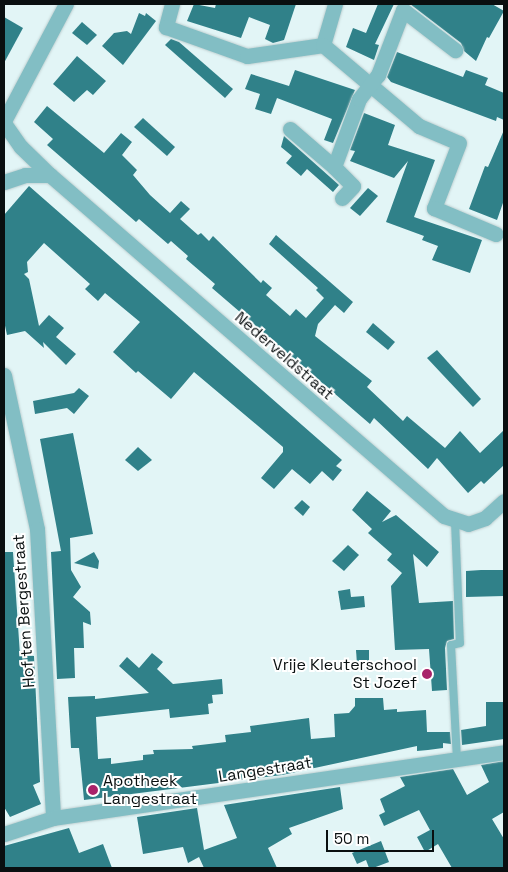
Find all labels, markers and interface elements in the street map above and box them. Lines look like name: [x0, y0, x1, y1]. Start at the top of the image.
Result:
street label: Nederveldstraat: [231, 308, 337, 404]
street label: Hof ten Bergestraat: [9, 534, 39, 688]
place label: Vrije Kleuterschool St Jozef: [273, 655, 417, 693]
marker: Vrije Kleuterschool St Jozef: [421, 668, 433, 680]
street label: Langestraat: [217, 753, 313, 787]
place label: Apotheek Langestraat: [103, 771, 197, 809]
marker: Apotheek Langestraat: [87, 784, 99, 796]
scale bar: [328, 820, 436, 852]
text: 50 m: [334, 829, 369, 848]

